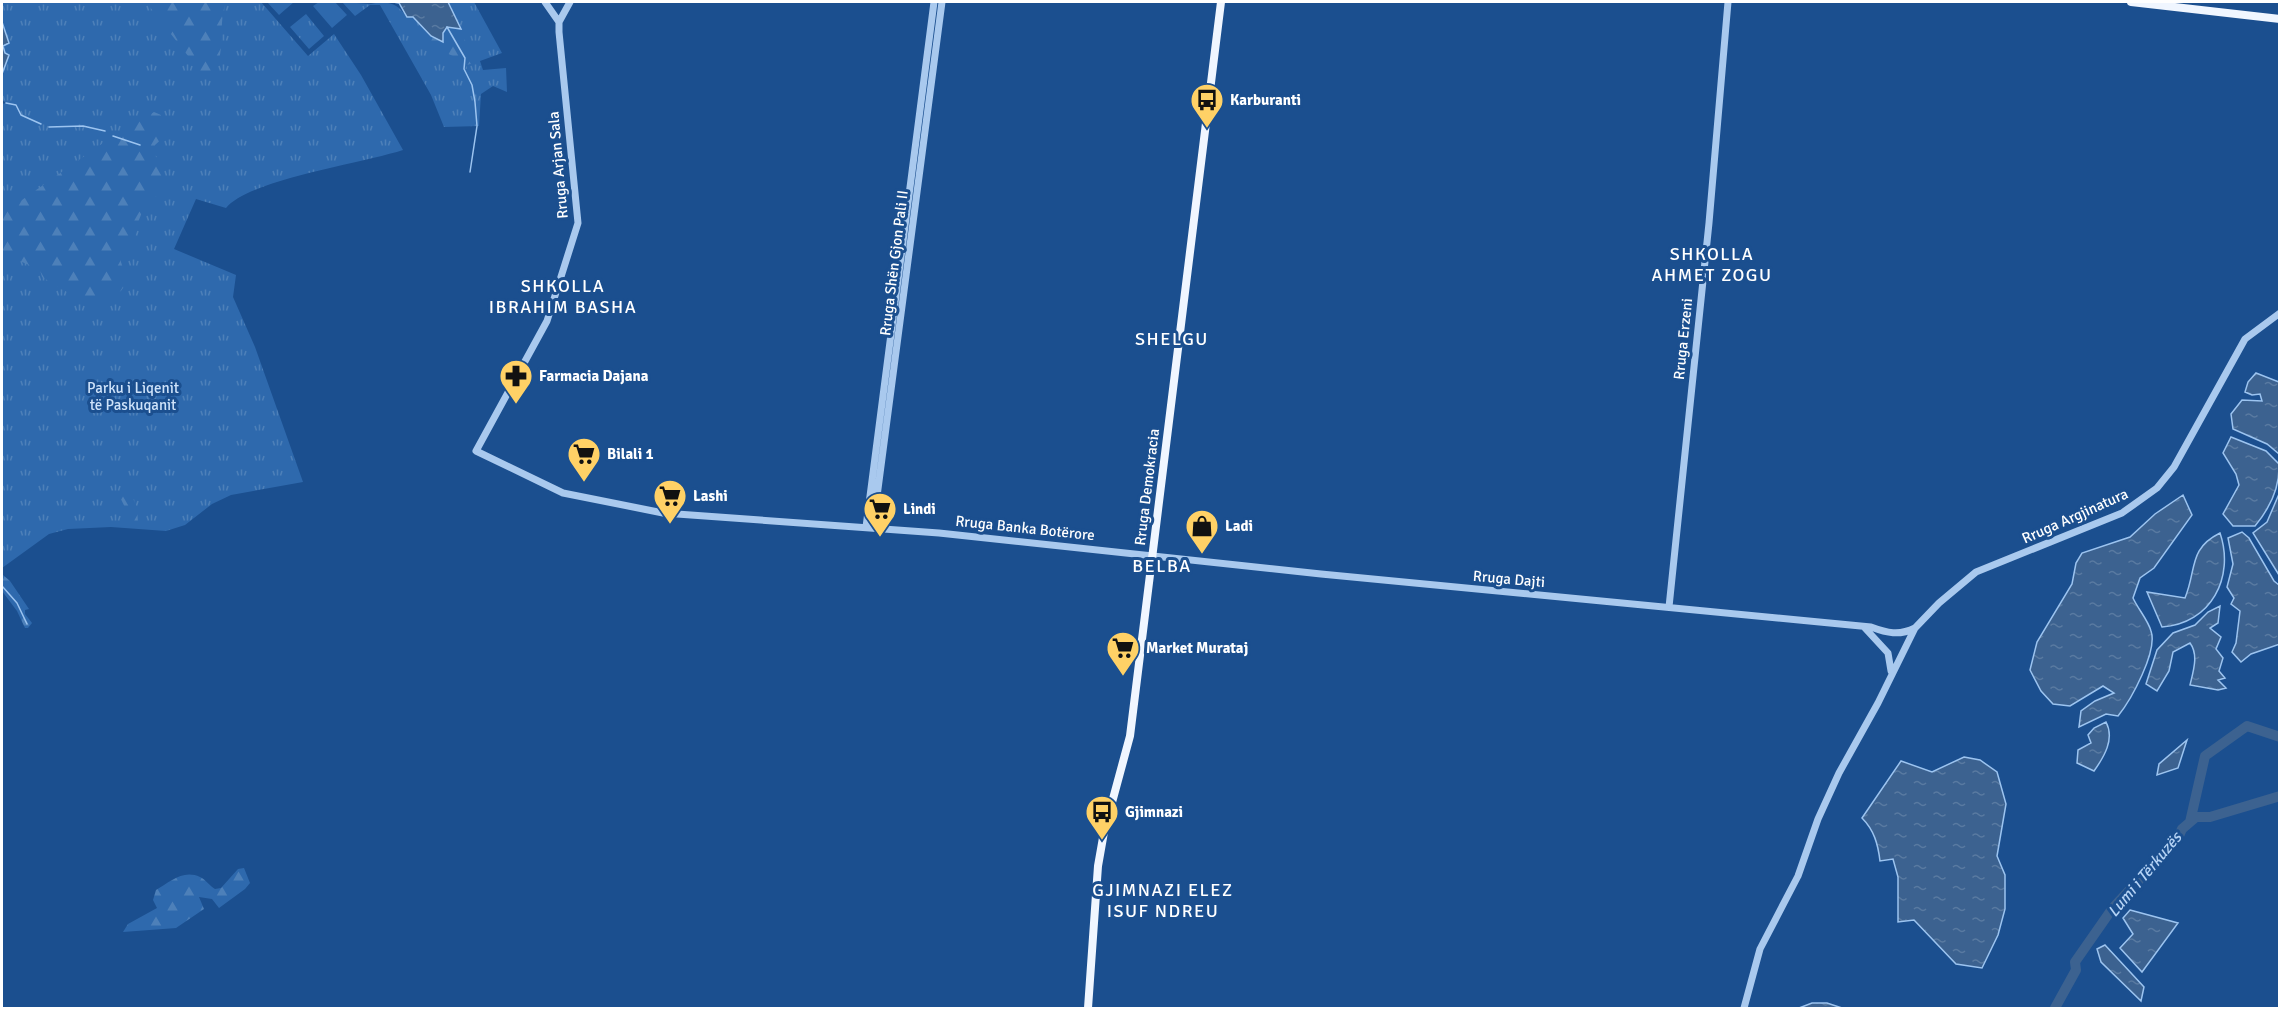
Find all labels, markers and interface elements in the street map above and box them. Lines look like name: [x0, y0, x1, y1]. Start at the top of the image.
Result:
bus stop icon: Karburanti: [1189, 82, 1225, 129]
place label: Karburanti: [1230, 91, 1301, 109]
street label: Rruga Arjan Sala: [544, 111, 572, 219]
street label: Rruga Shën Gjon Pali II: [876, 189, 912, 337]
district label: SHKOLLA AHMET ZOGU: [1652, 243, 1772, 286]
district label: SHKOLLA IBRAHIM BASHA: [489, 275, 637, 318]
street label: Rruga Erzeni: [1670, 297, 1696, 381]
district label: SHELGU: [1135, 328, 1209, 350]
pharmacy icon: Farmacia Dajana: [498, 358, 534, 405]
place label: Farmacia Dajana: [539, 367, 649, 385]
park label: Parku i Liqenit të Paskuqanit: [87, 379, 179, 414]
street label: Rruga Demokracia: [1131, 427, 1163, 547]
supermarket icon: Bilali 1: [566, 436, 602, 483]
place label: Bilali 1: [607, 445, 654, 463]
supermarket icon: Lashi: [652, 478, 688, 525]
street label: Rruga Argjinatura: [2019, 485, 2131, 547]
place label: Lashi: [693, 487, 728, 505]
supermarket icon: Lindi: [862, 491, 898, 538]
place label: Lindi: [903, 500, 936, 518]
shop icon: Ladi: [1184, 508, 1220, 555]
street label: Rruga Banka Botërore: [954, 512, 1096, 544]
place label: Ladi: [1225, 517, 1253, 535]
district label: BELBA: [1132, 555, 1192, 577]
street label: Rruga Dajti: [1472, 567, 1546, 591]
supermarket icon: Market Murataj: [1105, 630, 1141, 677]
place label: Market Murataj: [1146, 639, 1248, 657]
bus stop icon: Gjimnazi: [1084, 794, 1120, 841]
place label: Gjimnazi: [1125, 803, 1183, 821]
water label: Lumi i Tërkuzës: [2103, 827, 2187, 921]
district label: GJIMNAZI ELEZ ISUF NDREU: [1092, 879, 1234, 922]

